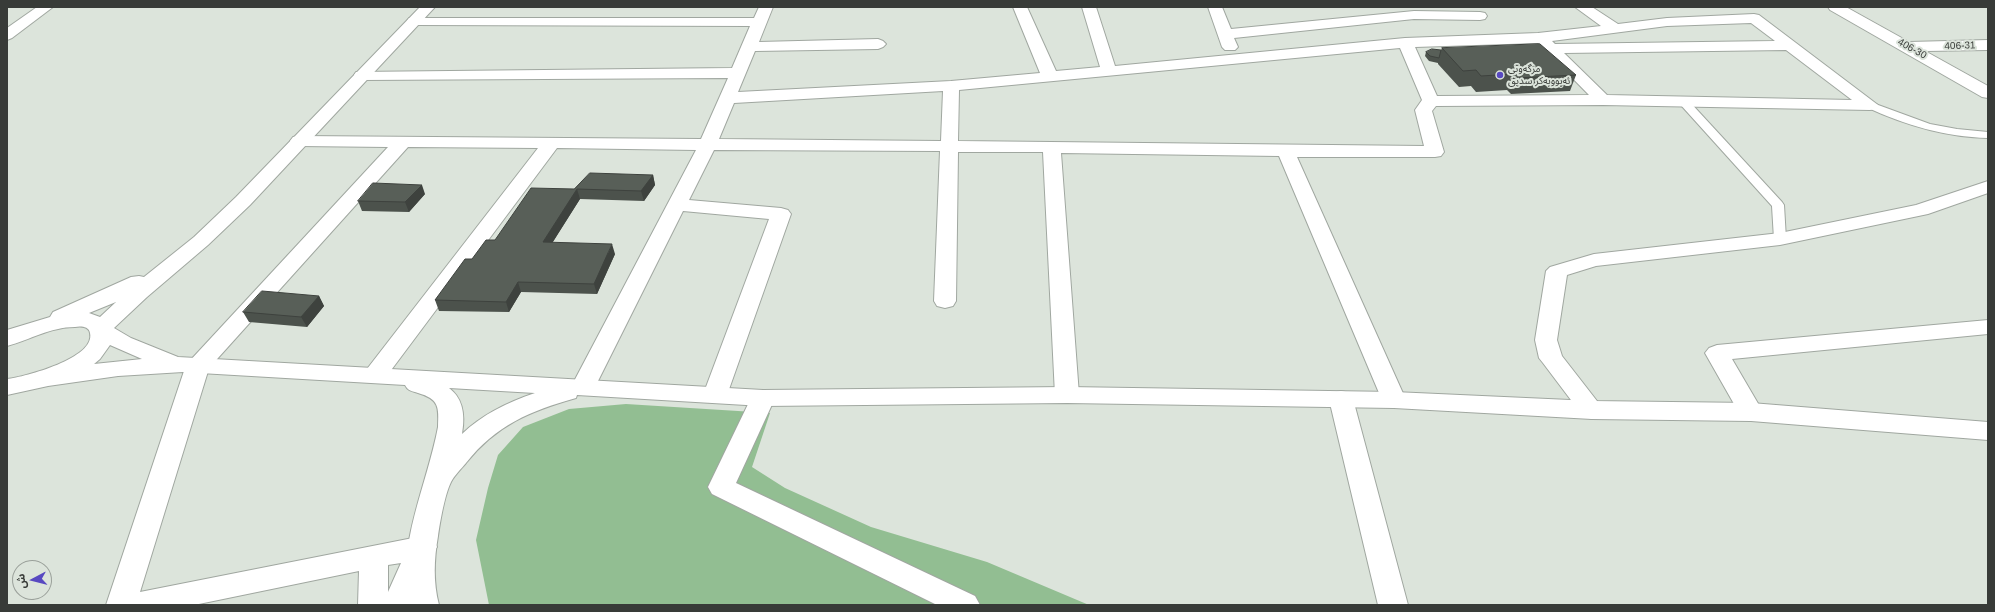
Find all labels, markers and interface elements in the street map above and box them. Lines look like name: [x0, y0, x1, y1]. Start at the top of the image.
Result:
street label: 406-30: [1895, 36, 1929, 62]
street label: 406-31: [1944, 39, 1976, 53]
place label: مزگەوتی ئەبووبەکر سدیق: [1508, 63, 1570, 86]
marker: مزگەوتی ئەبووبەکر سدیق: [1495, 70, 1505, 80]
north arrow: [12, 560, 52, 600]
text: ش: [14, 573, 28, 590]

